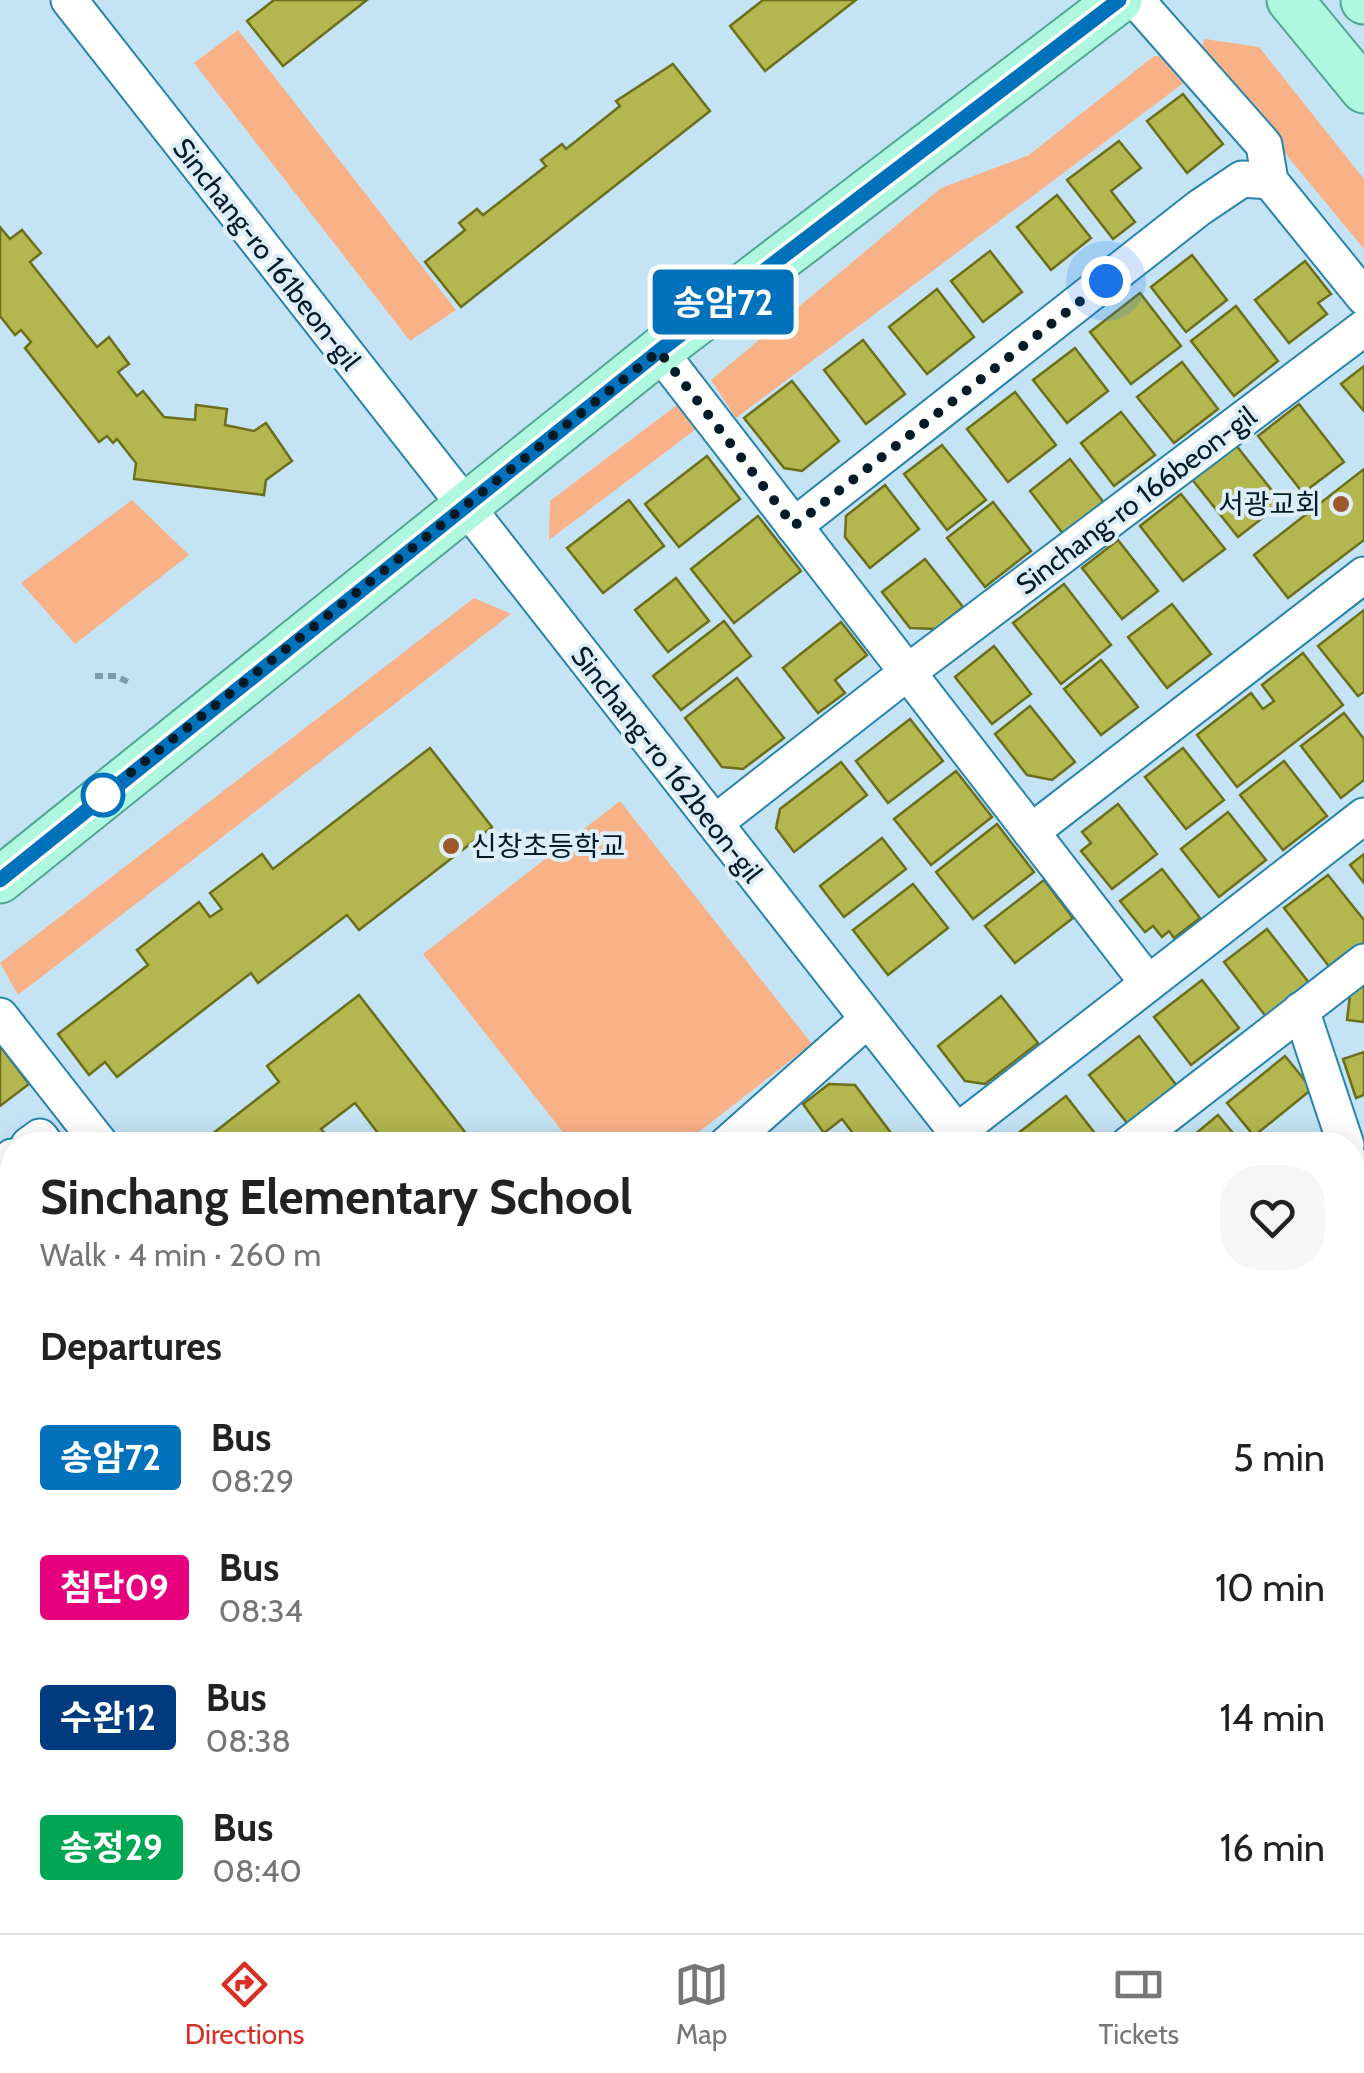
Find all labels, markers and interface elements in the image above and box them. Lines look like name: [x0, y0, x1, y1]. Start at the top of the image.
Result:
street label: Sinchang-ro 161beon-gil: [166, 131, 368, 377]
your location: [1081, 256, 1131, 306]
line badge: 송암72: [653, 270, 793, 334]
text: 송암72: [673, 281, 773, 324]
street label: Sinchang-ro 166beon-gil: [1009, 398, 1263, 601]
place label: 서광교회: [1218, 487, 1321, 521]
marker: 서광교회: [1330, 493, 1352, 515]
street label: Sinchang-ro 162beon-gil: [564, 639, 770, 889]
unlabelled marker: [82, 774, 124, 816]
place label: 신창초등학교: [471, 829, 626, 863]
marker: 신창초등학교: [440, 835, 462, 857]
button: heart: [1220, 1165, 1325, 1270]
text: Sinchang Elementary School: [40, 1168, 632, 1226]
text: Walk · 4 min · 260 m: [40, 1235, 321, 1274]
text: Departures: [40, 1323, 222, 1370]
text: Bus: [211, 1414, 271, 1461]
text: 5 min: [1233, 1434, 1325, 1481]
text: 송암72: [60, 1436, 161, 1479]
text: 08:29: [211, 1461, 294, 1500]
text: Bus: [219, 1544, 279, 1591]
text: 10 min: [1215, 1564, 1325, 1611]
text: 첨단09: [60, 1566, 169, 1609]
text: 08:34: [219, 1591, 303, 1630]
text: Bus: [206, 1674, 266, 1721]
text: 14 min: [1219, 1694, 1325, 1741]
text: 수완12: [60, 1696, 156, 1739]
text: 08:38: [206, 1721, 291, 1760]
text: Bus: [213, 1804, 273, 1851]
text: 16 min: [1220, 1824, 1325, 1871]
text: 송정29: [60, 1826, 163, 1869]
text: 08:40: [213, 1851, 302, 1890]
tab: Directions: [185, 1957, 304, 2051]
tab: Map: [674, 1957, 729, 2051]
tab: Tickets: [1099, 1957, 1179, 2051]

